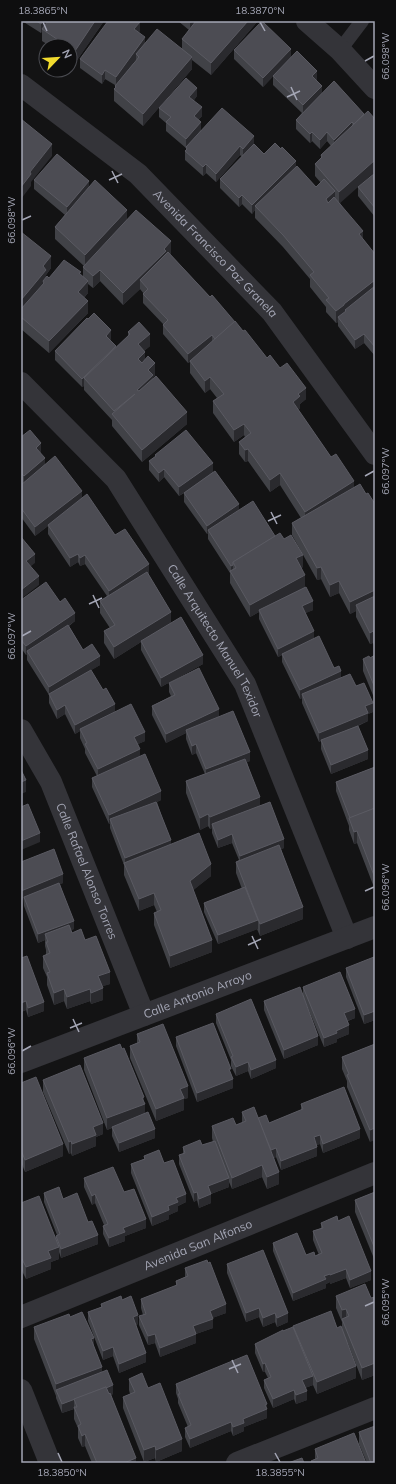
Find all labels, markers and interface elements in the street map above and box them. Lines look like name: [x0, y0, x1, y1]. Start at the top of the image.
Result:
text: 18.3865°N: [18, 4, 68, 17]
text: 18.3870°N: [235, 4, 285, 17]
text: 66.098°W: [379, 32, 392, 80]
north arrow: [38, 38, 78, 78]
text: N: [59, 47, 75, 60]
street label: Avenida Francisco Paz Granela: [150, 186, 281, 320]
text: 66.098°W: [5, 196, 18, 244]
text: 66.097°W: [379, 447, 392, 495]
street label: Calle Arquitecto Manuel Texidor: [164, 561, 266, 720]
text: 66.097°W: [5, 612, 18, 660]
street label: Calle Rafael Alonso Torres: [53, 800, 121, 941]
text: 66.096°W: [379, 863, 392, 911]
street label: Calle Antonio Arroyo: [141, 967, 254, 1022]
text: 66.096°W: [5, 1027, 18, 1075]
street label: Avenida San Alfonso: [141, 1216, 254, 1273]
text: 66.095°W: [379, 1278, 392, 1326]
text: 18.3850°N: [37, 1466, 87, 1479]
text: 18.3855°N: [255, 1466, 305, 1479]

